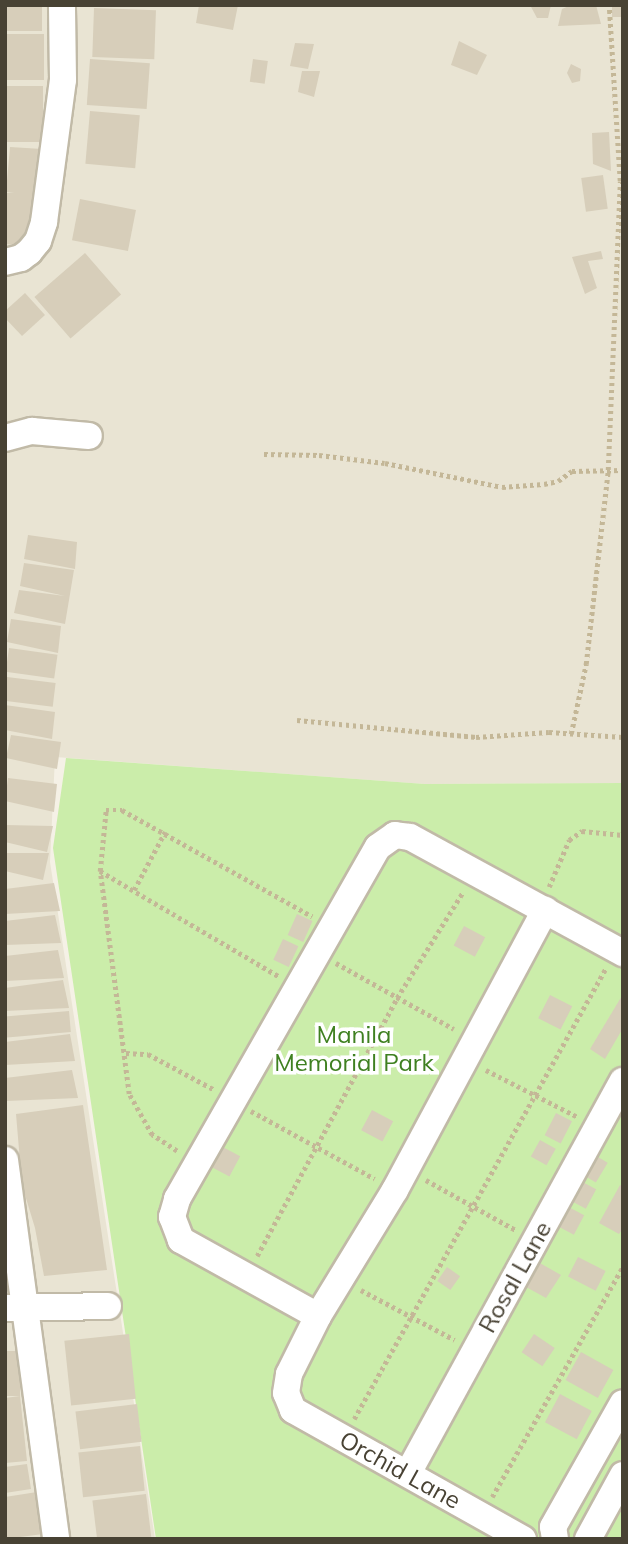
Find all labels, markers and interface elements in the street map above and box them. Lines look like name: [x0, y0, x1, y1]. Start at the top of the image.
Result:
park label: Manila Memorial Park: [274, 1021, 434, 1077]
street label: Rosal Lane: [473, 1216, 557, 1338]
street label: Orchid Lane: [334, 1425, 466, 1515]

